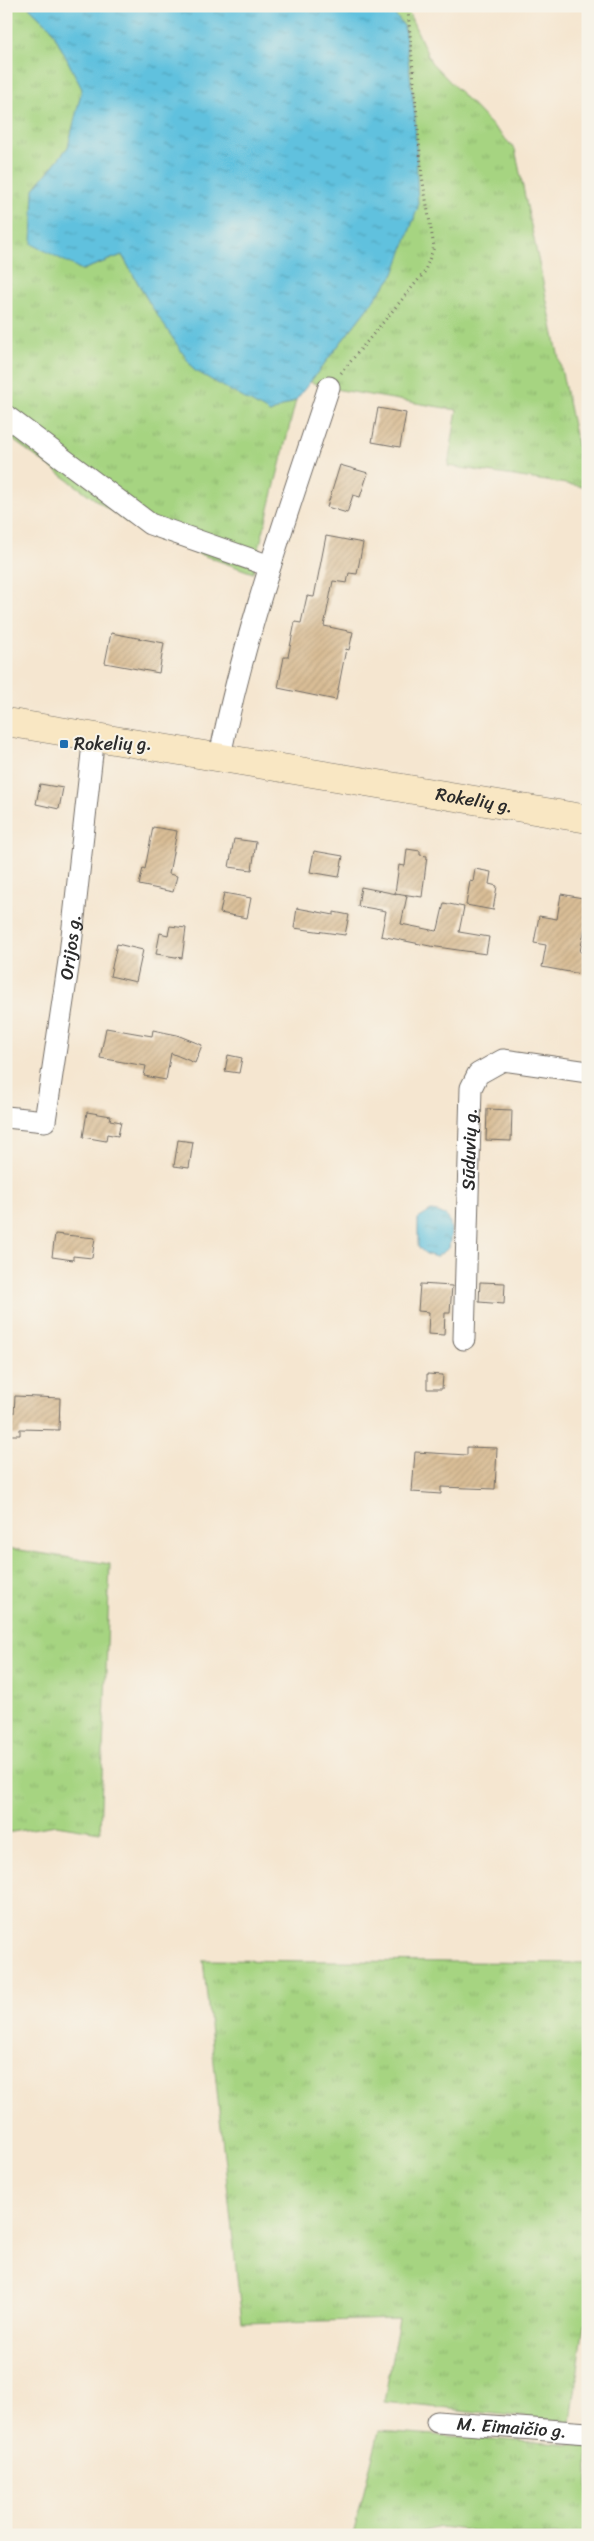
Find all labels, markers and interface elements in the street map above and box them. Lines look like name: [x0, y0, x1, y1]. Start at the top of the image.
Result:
place label: Rokelių g.: [74, 728, 152, 760]
marker: Rokelių g.: [58, 738, 70, 750]
street label: Rokelių g.: [433, 778, 516, 822]
street label: Orijos g.: [50, 913, 90, 982]
street label: Sūduvių g.: [452, 1107, 486, 1191]
street label: M. Eimaičio g.: [456, 2407, 568, 2447]

